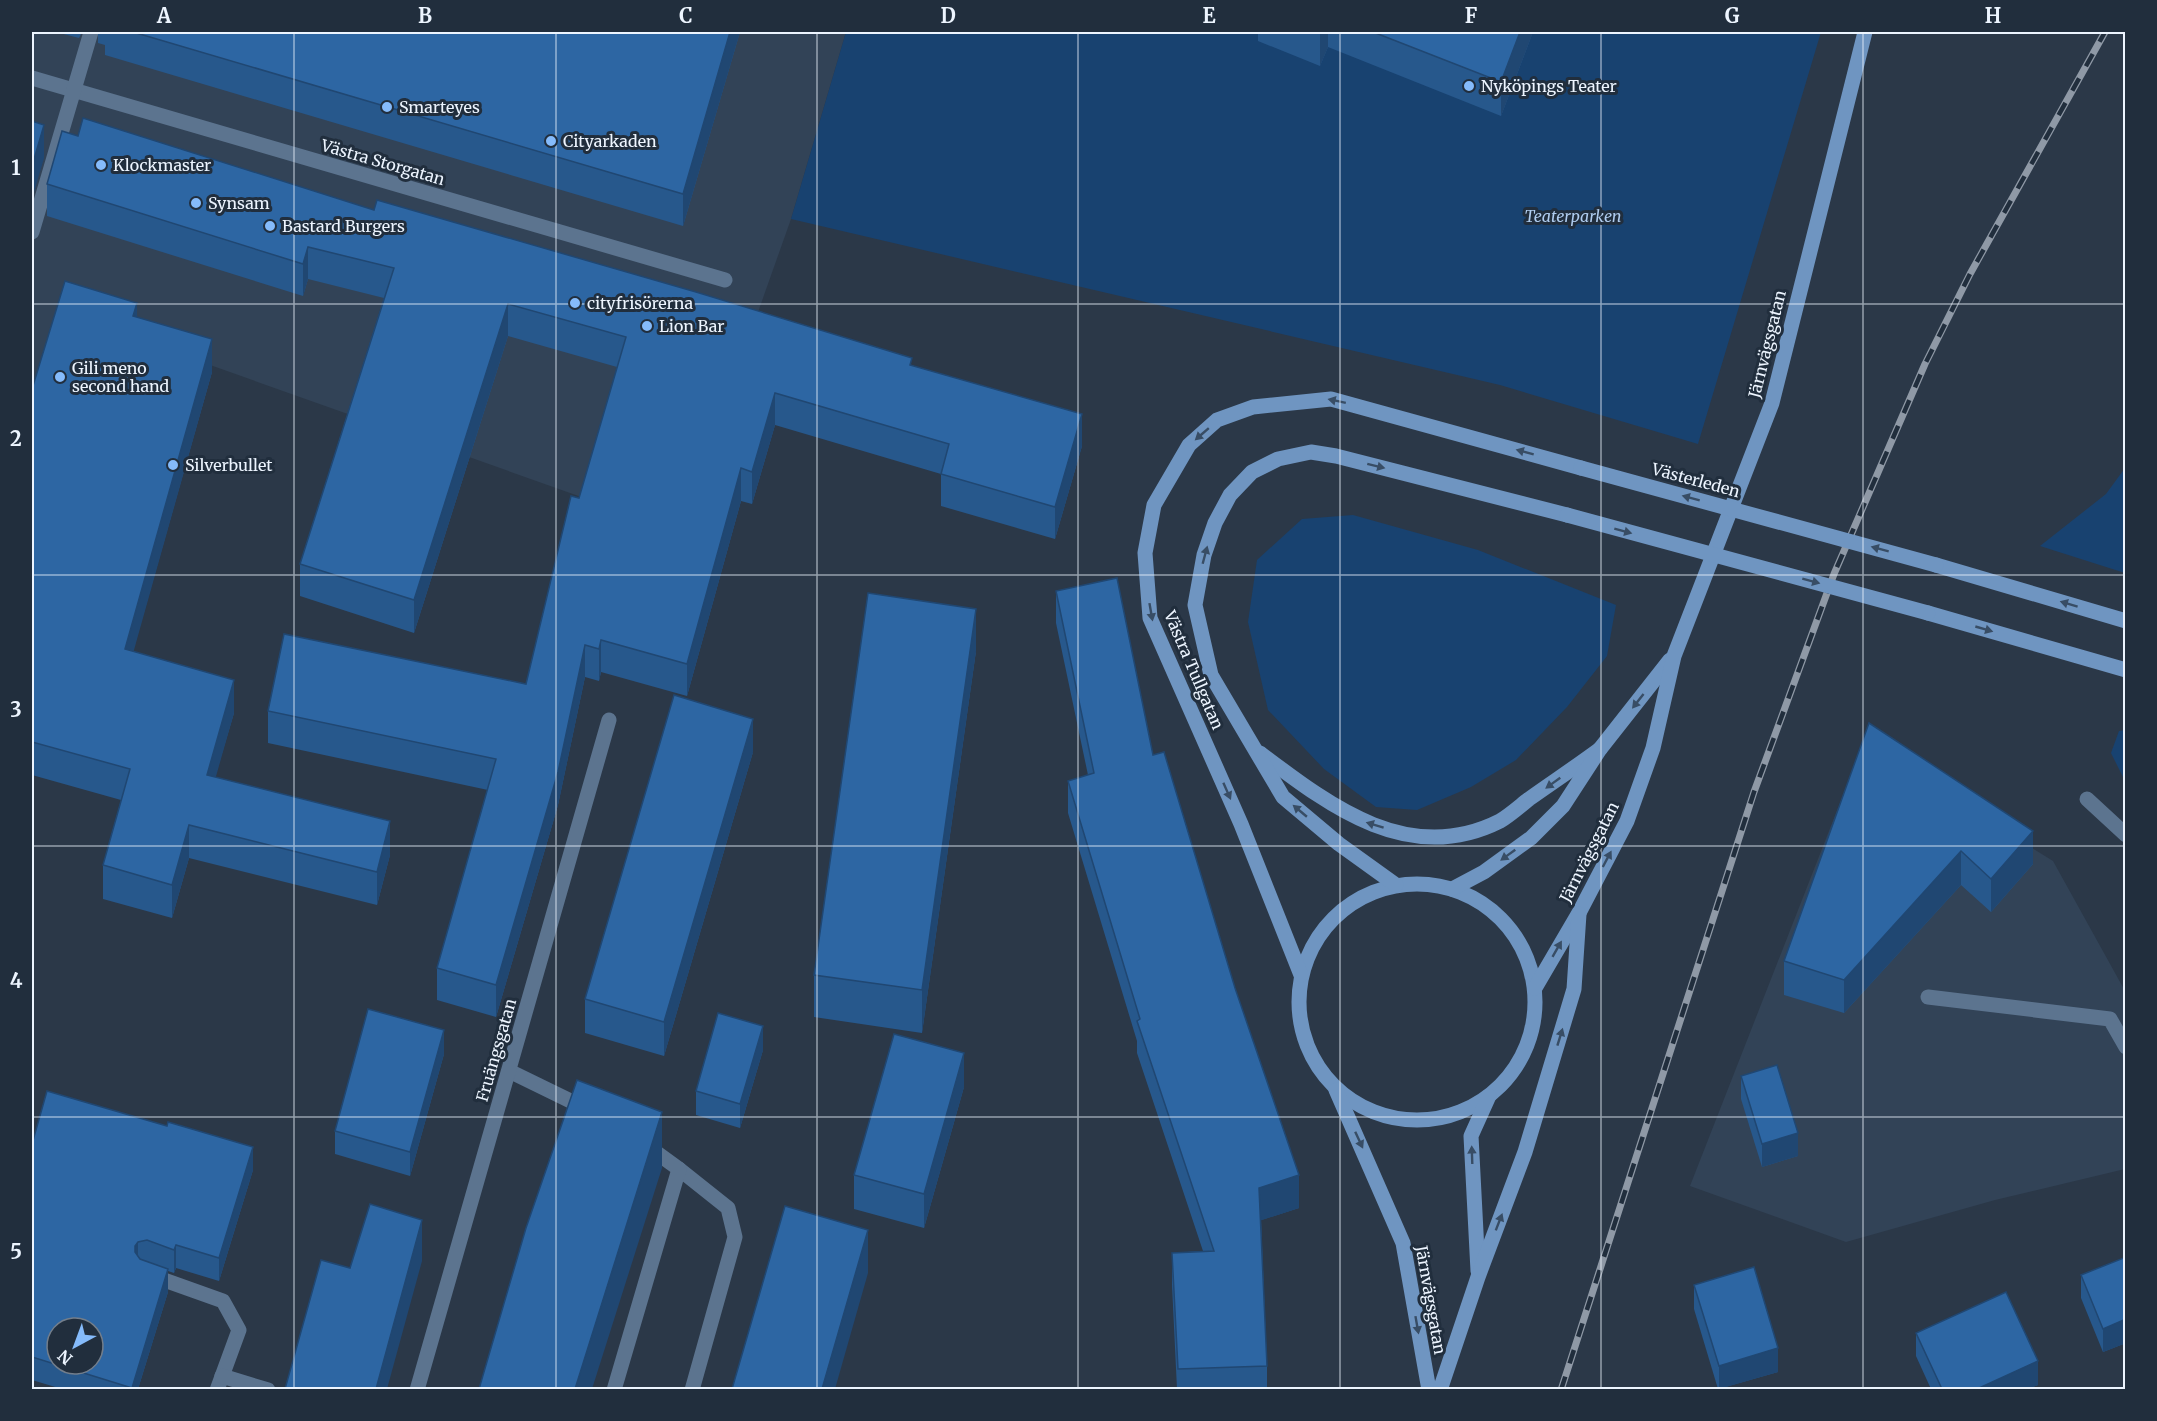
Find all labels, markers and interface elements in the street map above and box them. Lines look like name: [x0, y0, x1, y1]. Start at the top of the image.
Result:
text: A: [156, 3, 172, 28]
text: B: [418, 3, 432, 28]
text: C: [679, 3, 693, 28]
text: D: [940, 3, 956, 28]
text: E: [1202, 3, 1216, 28]
text: F: [1465, 3, 1478, 28]
text: G: [1725, 3, 1740, 28]
text: H: [1985, 3, 2001, 28]
place label: Nyköpings Teater: [1481, 76, 1617, 96]
marker: Nyköpings Teater: [1462, 79, 1476, 93]
place label: Smarteyes: [399, 97, 480, 117]
marker: Smarteyes: [380, 100, 394, 114]
place label: Cityarkaden: [563, 131, 657, 151]
marker: Cityarkaden: [544, 134, 558, 148]
street label: Västra Storgatan: [318, 135, 448, 189]
text: 1: [11, 155, 21, 180]
place label: Klockmaster: [113, 155, 211, 175]
marker: Klockmaster: [94, 158, 108, 172]
place label: Synsam: [208, 193, 270, 213]
marker: Synsam: [189, 196, 203, 210]
park label: Teaterparken: [1524, 206, 1622, 226]
place label: Bastard Burgers: [282, 216, 405, 236]
marker: Bastard Burgers: [263, 219, 277, 233]
street label: Järnvägsgatan: [1744, 288, 1790, 401]
place label: cityfrisörerna: [587, 293, 693, 313]
marker: cityfrisörerna: [568, 296, 582, 310]
place label: Lion Bar: [659, 316, 725, 336]
marker: Lion Bar: [640, 319, 654, 333]
place label: Gili meno second hand: [72, 358, 170, 396]
marker: Gili meno second hand: [53, 370, 67, 384]
one-way arrow: [1327, 396, 1346, 405]
text: 2: [10, 426, 22, 451]
one-way arrow: [1195, 427, 1210, 440]
one-way arrow: [1516, 447, 1534, 456]
place label: Silverbullet: [185, 455, 273, 475]
marker: Silverbullet: [166, 458, 180, 472]
street label: Västerleden: [1649, 458, 1743, 501]
one-way arrow: [1367, 462, 1385, 472]
one-way arrow: [1682, 493, 1700, 502]
one-way arrow: [1614, 526, 1632, 536]
one-way arrow: [1870, 544, 1888, 553]
one-way arrow: [1200, 546, 1210, 564]
one-way arrow: [1802, 577, 1820, 587]
one-way arrow: [2060, 599, 2078, 608]
one-way arrow: [1146, 603, 1155, 622]
street label: Västra Tullgatan: [1160, 607, 1228, 733]
one-way arrow: [1975, 625, 1993, 634]
one-way arrow: [1632, 694, 1644, 709]
text: 3: [10, 697, 22, 722]
one-way arrow: [1545, 777, 1561, 789]
one-way arrow: [1222, 783, 1231, 800]
street label: Järnvägsgatan: [1555, 798, 1623, 907]
one-way arrow: [1293, 805, 1308, 818]
one-way arrow: [1366, 820, 1384, 829]
one-way arrow: [1500, 849, 1516, 861]
one-way arrow: [1602, 851, 1612, 868]
one-way arrow: [1552, 940, 1562, 957]
text: 4: [10, 968, 23, 993]
street label: Fruängsgatan: [472, 996, 520, 1104]
one-way arrow: [1556, 1028, 1565, 1046]
one-way arrow: [1355, 1131, 1364, 1148]
one-way arrow: [1467, 1146, 1477, 1165]
one-way arrow: [1494, 1213, 1504, 1231]
text: 5: [10, 1239, 22, 1264]
street label: Järnvägsgatan: [1411, 1243, 1450, 1356]
one-way arrow: [1413, 1315, 1422, 1334]
north arrow: [45, 1316, 105, 1376]
text: N: [54, 1345, 76, 1369]

